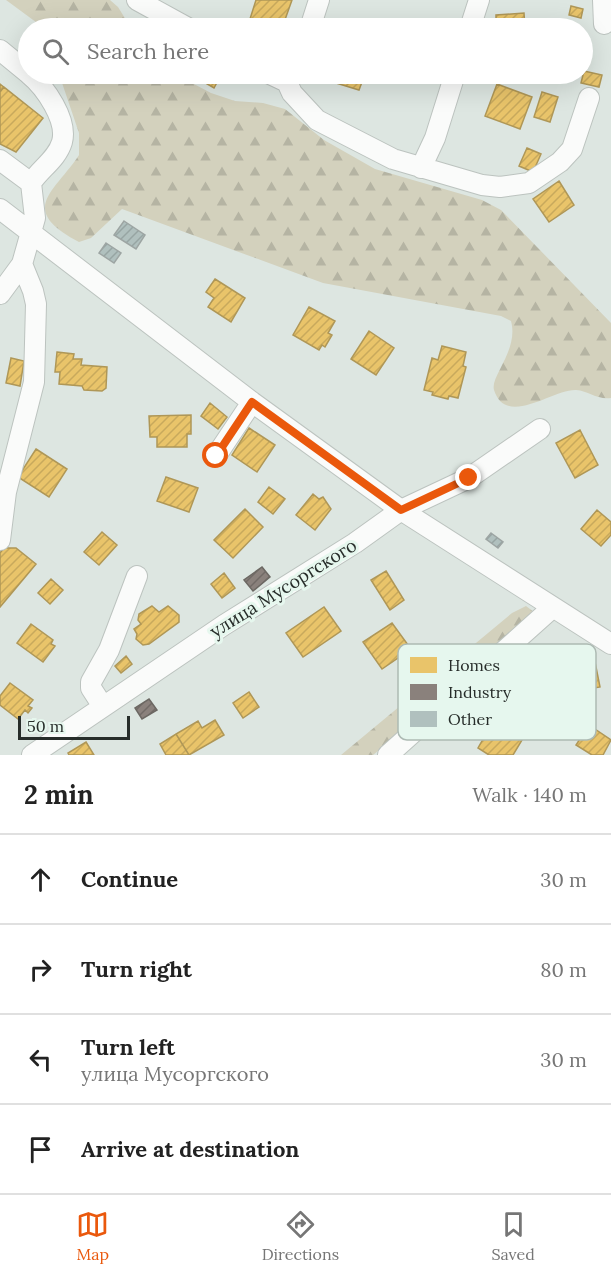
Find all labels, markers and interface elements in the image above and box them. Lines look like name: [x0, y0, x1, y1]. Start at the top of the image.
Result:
search box: [18, 18, 593, 84]
icon: search: [39, 35, 72, 68]
text: Search here: [87, 37, 209, 65]
route start: [202, 442, 228, 468]
route end: [455, 464, 481, 490]
street label: улица Мусоргского: [205, 533, 361, 643]
legend: [398, 644, 596, 740]
text: Homes: [448, 655, 500, 675]
text: Industry: [448, 682, 512, 702]
text: Other: [448, 709, 492, 729]
scale bar: [18, 713, 130, 740]
text: 50 m: [27, 716, 64, 736]
text: 2 min: [24, 778, 94, 811]
text: Walk · 140 m: [472, 782, 587, 807]
icon: ahead: [24, 863, 57, 896]
text: Continue: [81, 865, 178, 893]
text: 30 m: [540, 867, 587, 892]
icon: right: [24, 953, 57, 986]
text: Turn right: [81, 955, 192, 983]
text: 80 m: [540, 957, 587, 982]
text: Turn left: [81, 1033, 175, 1061]
icon: left: [24, 1043, 57, 1076]
text: 30 m: [540, 1047, 587, 1072]
text: улица Мусоргского: [81, 1061, 269, 1086]
icon: arrive: [24, 1133, 57, 1166]
text: Arrive at destination: [81, 1135, 299, 1163]
tab: Map: [76, 1208, 109, 1264]
tab: Directions: [262, 1208, 339, 1264]
tab: Saved: [491, 1208, 535, 1264]

